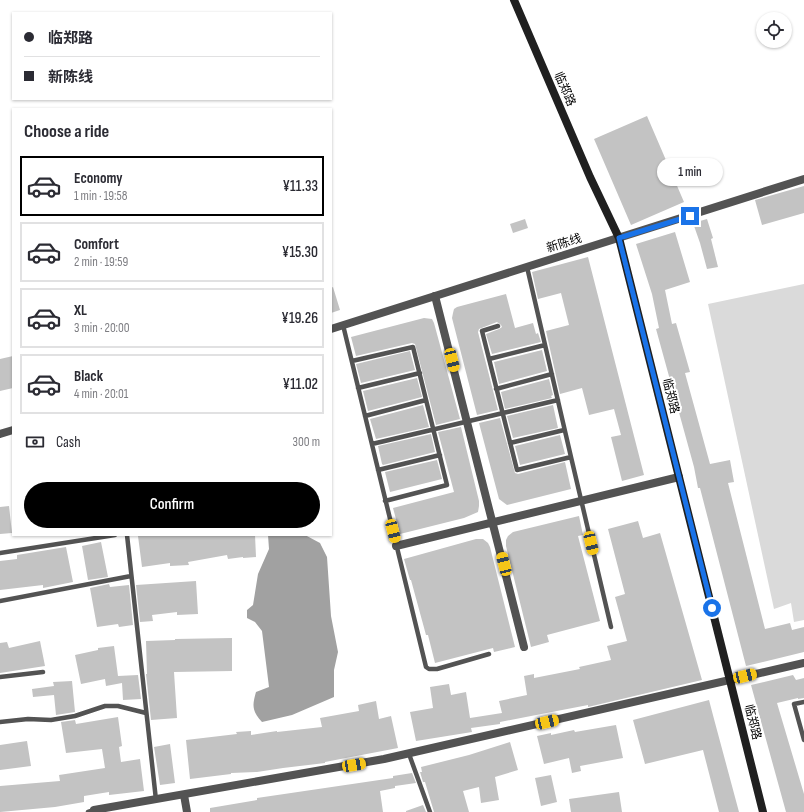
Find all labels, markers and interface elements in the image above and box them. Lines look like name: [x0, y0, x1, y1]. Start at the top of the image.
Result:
map controls: [756, 12, 792, 48]
button: locate: [756, 12, 792, 48]
text: 临郑路: [48, 29, 93, 48]
text: 新陈线: [48, 68, 93, 87]
street label: 临郑路: [551, 70, 578, 109]
text: Choose a ride: [24, 121, 109, 142]
callout: 1 min: [657, 158, 723, 186]
text: 1 min: [678, 164, 702, 180]
icon: car: [26, 168, 62, 204]
text: Economy: [74, 169, 123, 188]
text: ¥11.33: [282, 177, 318, 196]
text: 1 min · 19:58: [74, 188, 127, 204]
route end: [681, 207, 699, 225]
street label: 新陈线: [545, 231, 584, 256]
icon: car: [26, 234, 62, 270]
text: Comfort: [74, 235, 119, 254]
text: ¥15.30: [282, 243, 318, 262]
text: 2 min · 19:59: [74, 254, 128, 270]
icon: car: [26, 300, 62, 336]
text: XL: [74, 301, 87, 320]
text: ¥19.26: [281, 309, 318, 328]
text: 3 min · 20:00: [74, 320, 130, 336]
car: [443, 347, 461, 373]
icon: car: [26, 366, 62, 402]
text: Black: [74, 367, 103, 386]
text: ¥11.02: [283, 375, 318, 394]
street label: 临郑路: [659, 377, 682, 415]
text: 4 min · 20:01: [74, 386, 128, 402]
icon: cash: [24, 431, 46, 453]
text: Cash: [56, 433, 81, 452]
text: 300 m: [293, 434, 320, 450]
button: Confirm: [24, 482, 320, 528]
car: [384, 518, 402, 544]
car: [582, 530, 600, 556]
car: [495, 551, 513, 577]
route start: [703, 599, 721, 617]
car: [732, 667, 758, 685]
street label: 临郑路: [741, 703, 764, 741]
car: [534, 713, 560, 731]
car: [341, 757, 367, 773]

